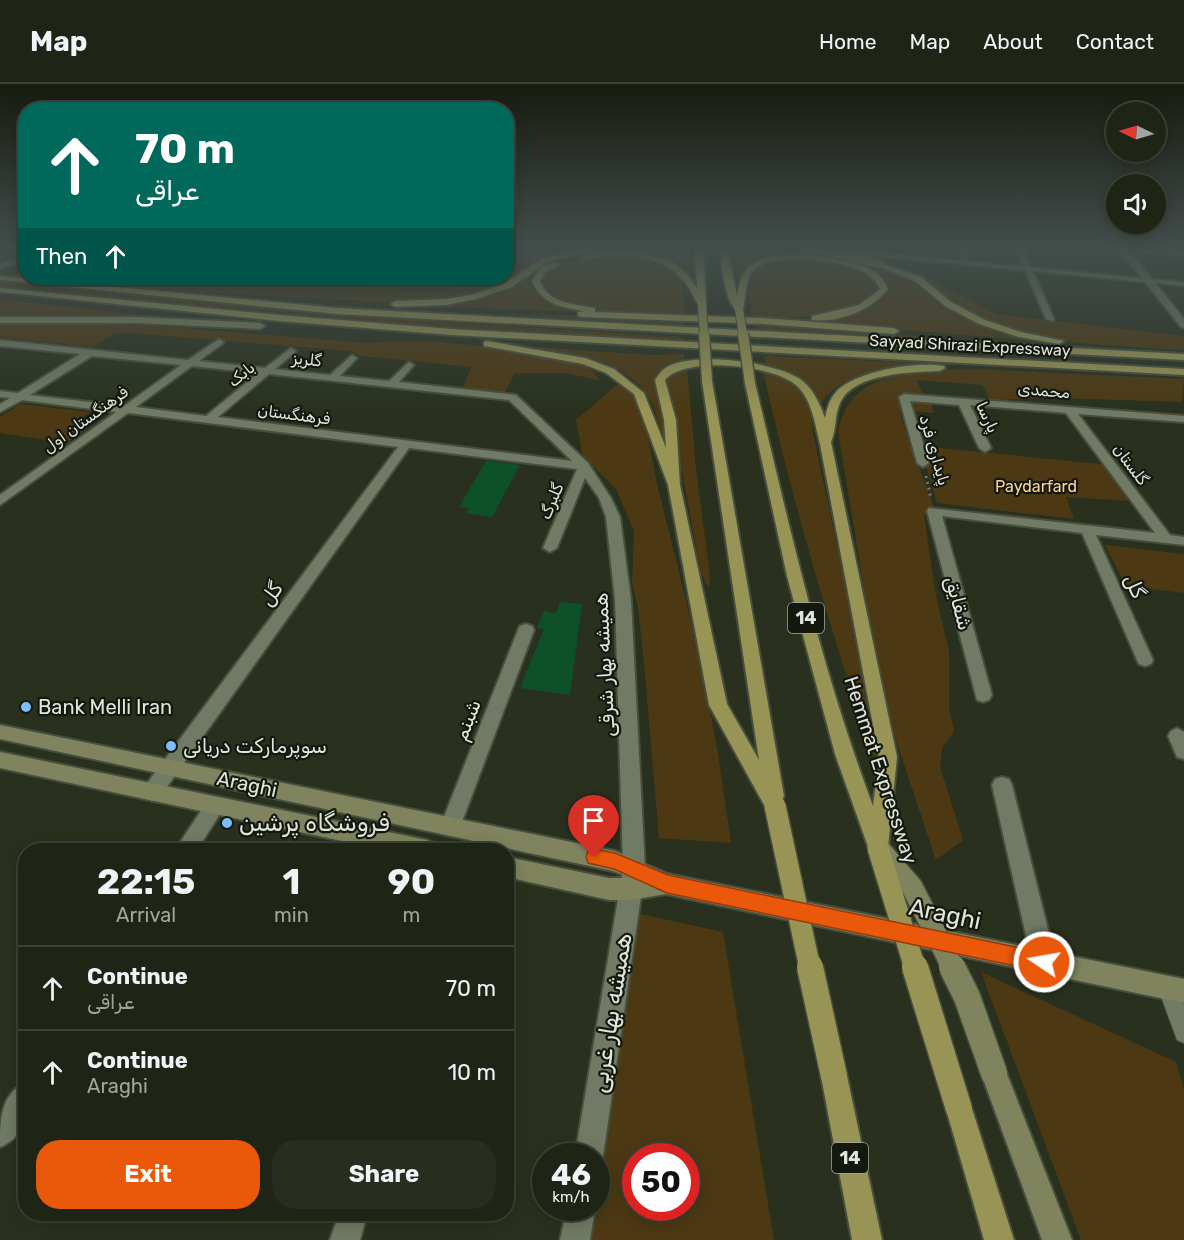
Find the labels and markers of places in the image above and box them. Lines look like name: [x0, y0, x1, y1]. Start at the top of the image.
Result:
place label: Bank Melli Iran: [38, 695, 172, 719]
marker: Bank Melli Iran: [19, 700, 33, 714]
place label: سوپرمارکت دریانی: [183, 734, 327, 760]
marker: سوپرمارکت دریانی: [164, 739, 178, 753]
pin: [568, 795, 619, 857]
place label: فروشگاه پرشین: [239, 809, 390, 839]
marker: فروشگاه پرشین: [220, 816, 234, 830]

